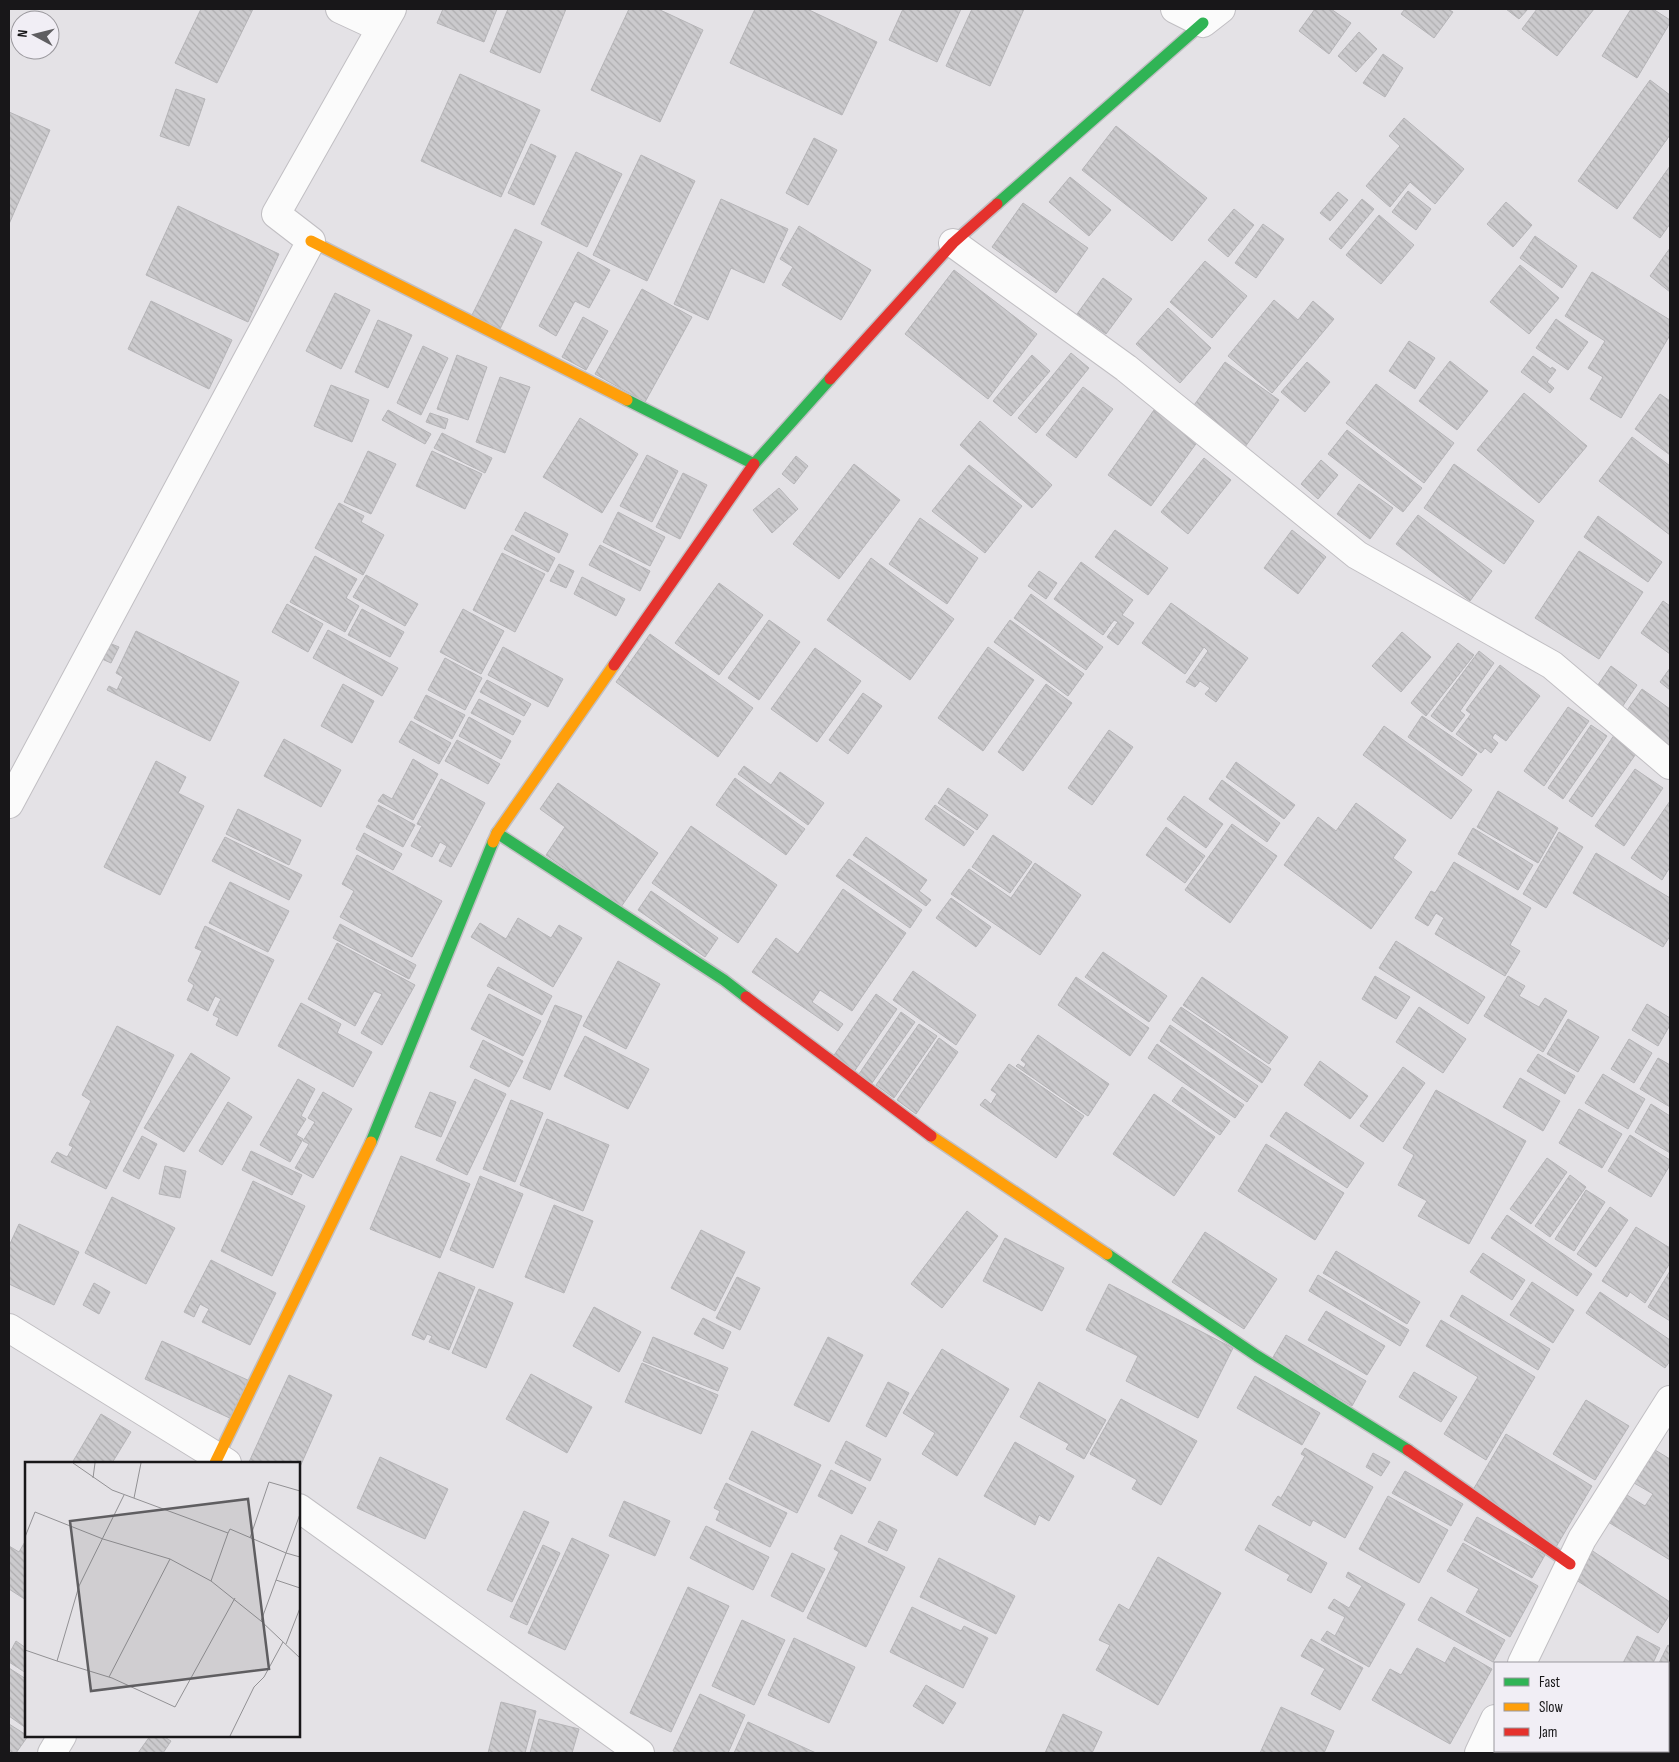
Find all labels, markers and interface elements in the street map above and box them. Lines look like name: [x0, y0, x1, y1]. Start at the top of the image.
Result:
north arrow: [10, 10, 60, 60]
text: N: [14, 29, 31, 38]
inset map: [25, 1462, 300, 1737]
legend: [1494, 1662, 1669, 1752]
text: Fast: [1539, 1673, 1561, 1692]
text: Slow: [1539, 1698, 1563, 1717]
text: Jam: [1538, 1723, 1557, 1742]

